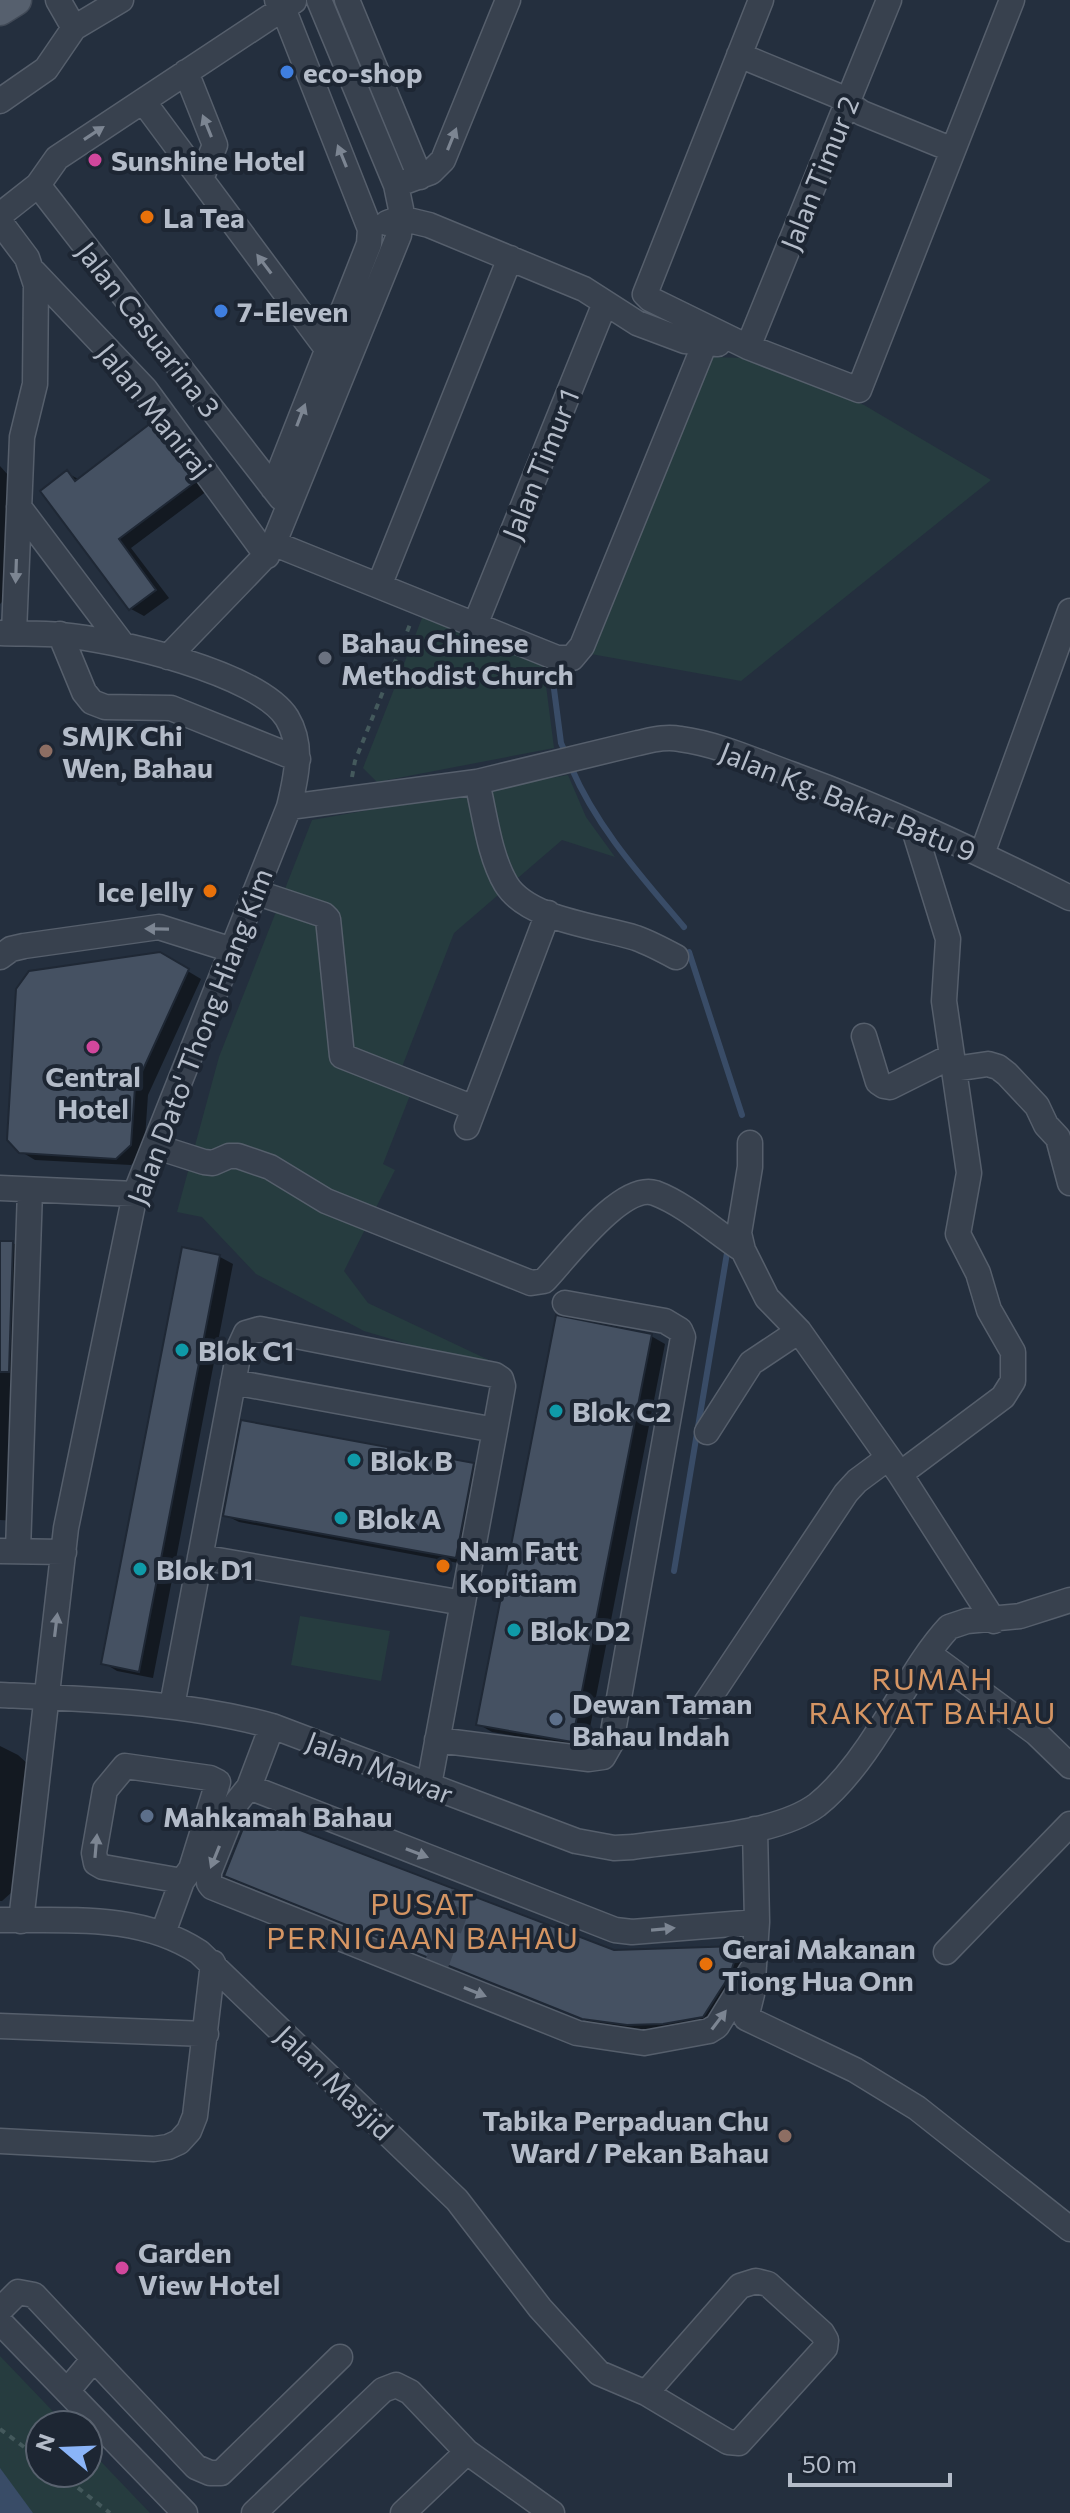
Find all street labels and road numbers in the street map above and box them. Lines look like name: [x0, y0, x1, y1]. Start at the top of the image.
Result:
street label: Jalan Timur 2: [773, 91, 865, 255]
street label: Jalan Casuarina 3: [70, 235, 228, 423]
street label: Jalan Maniraj: [90, 336, 220, 484]
street label: Jalan Timur 1: [494, 384, 586, 544]
street label: Jalan Kg. Bakar Batu 9: [715, 734, 981, 868]
street label: Jalan Dato' Thong Hiang Kim: [119, 863, 279, 1209]
street label: Jalan Mawar: [302, 1723, 458, 1811]
street label: Jalan Masjid: [269, 2018, 401, 2146]

